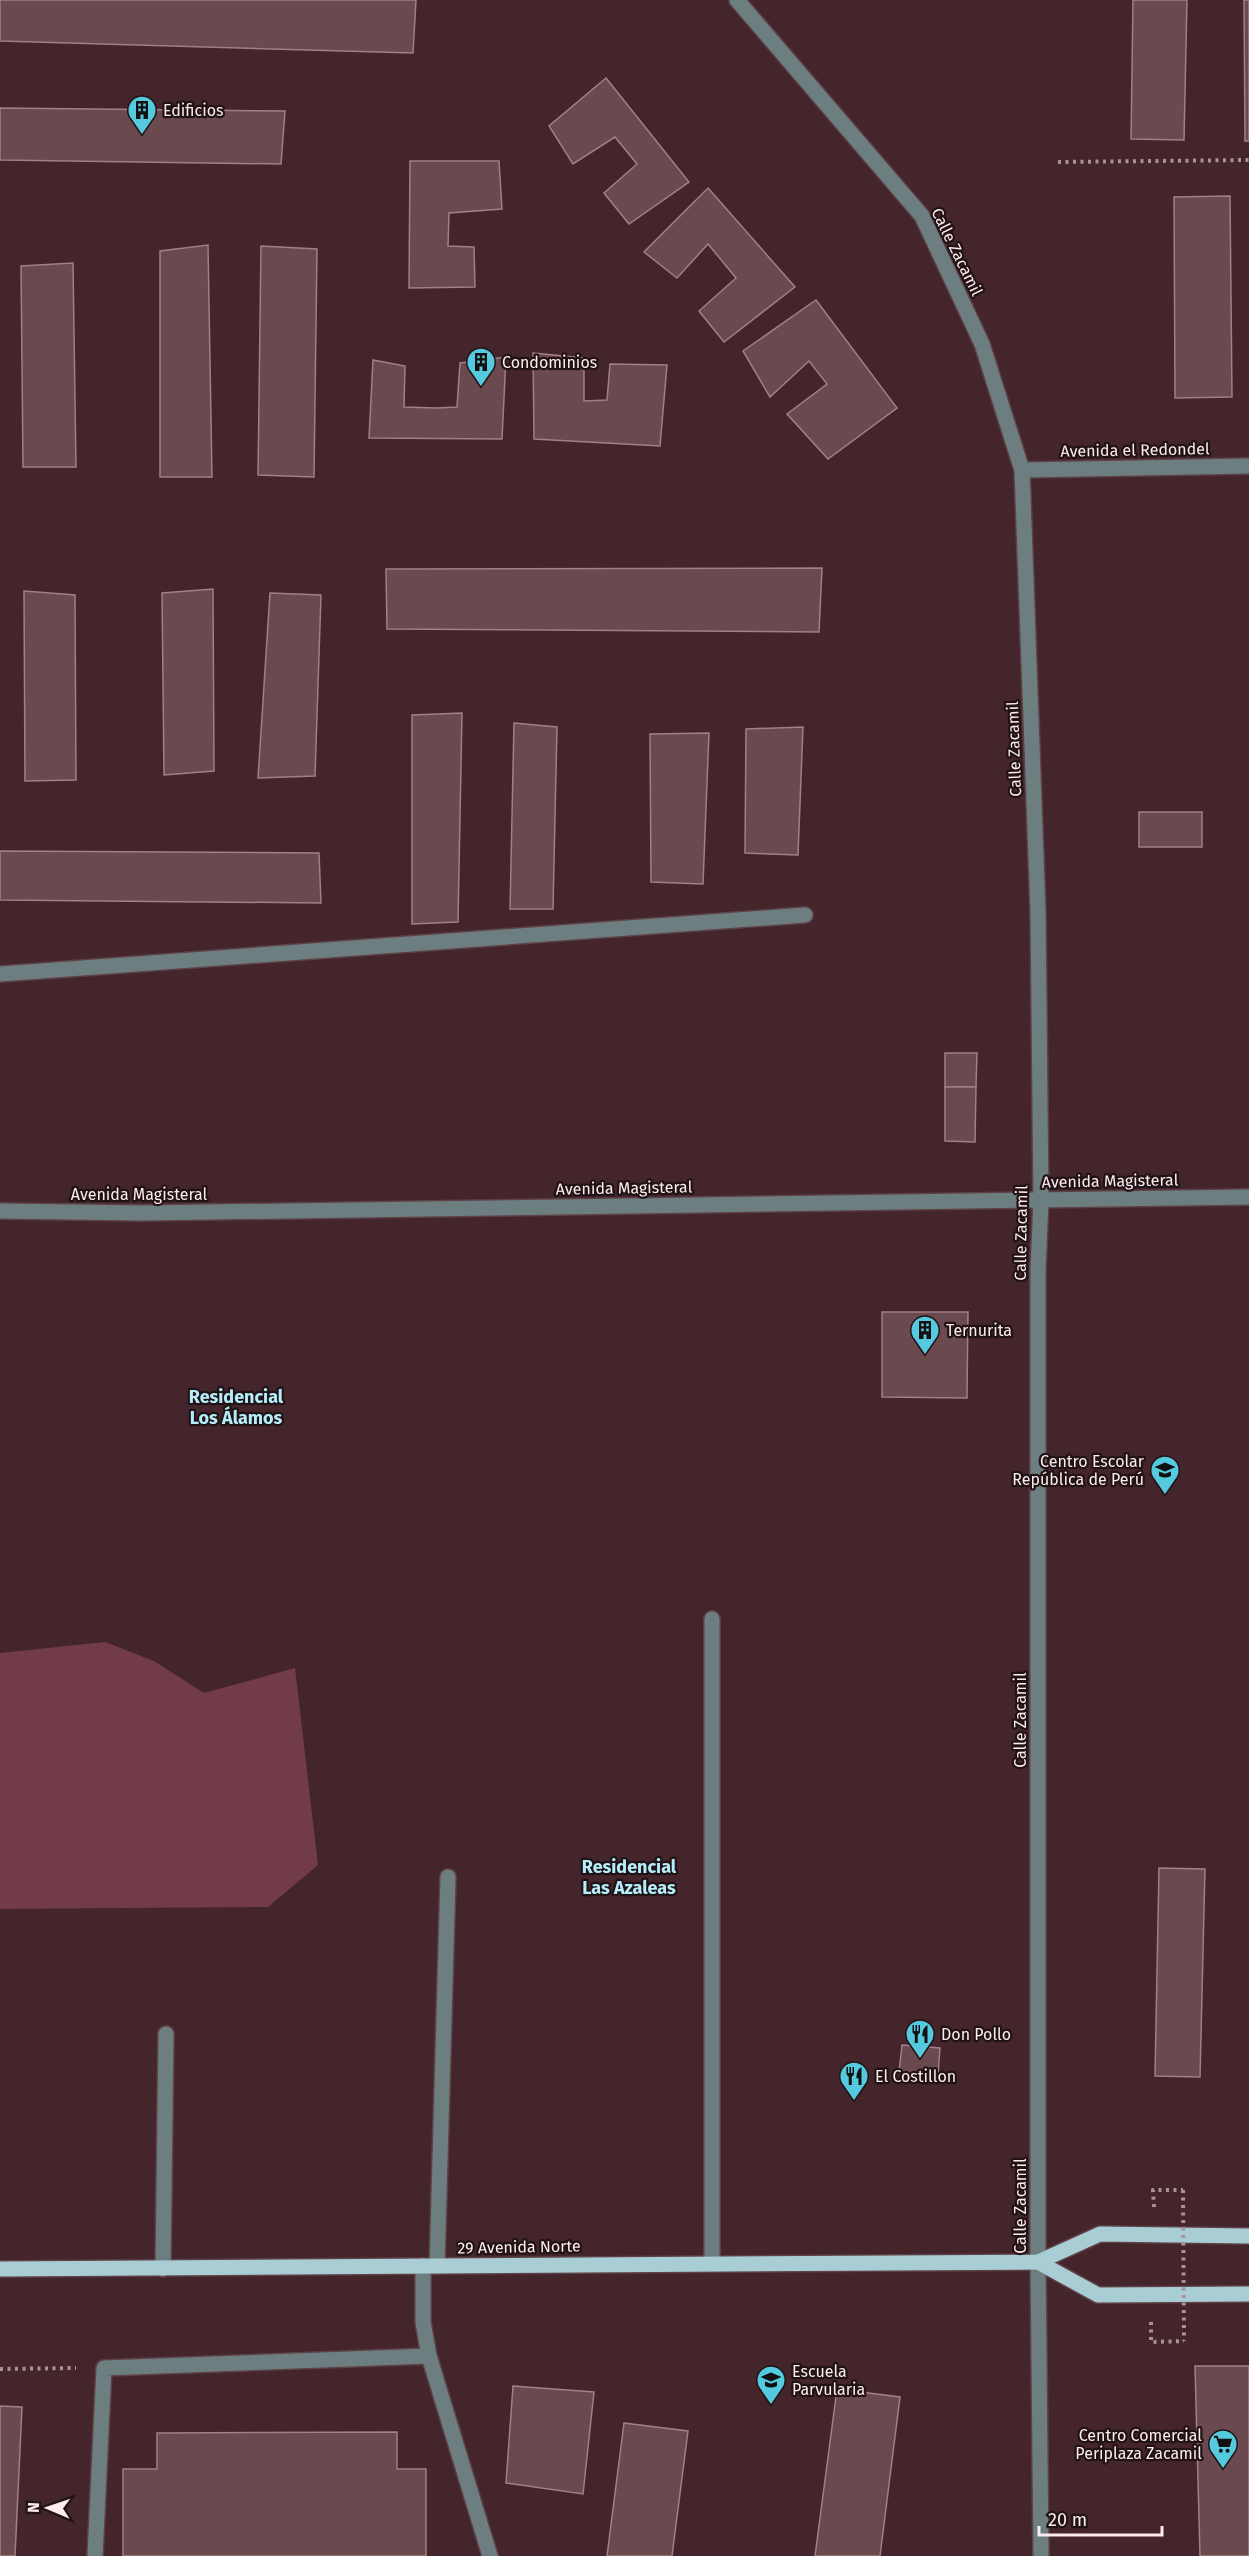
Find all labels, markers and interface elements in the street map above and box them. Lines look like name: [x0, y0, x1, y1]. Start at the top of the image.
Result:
building icon: Edificios: [126, 94, 158, 136]
place label: Edificios: [163, 101, 224, 120]
street label: Calle Zacamil: [928, 205, 987, 299]
building icon: Condominios: [465, 346, 497, 388]
place label: Condominios: [502, 353, 597, 372]
street label: Avenida el Redondel: [1060, 439, 1210, 461]
street label: Calle Zacamil: [1003, 701, 1025, 797]
street label: Avenida Magisteral: [1042, 1170, 1179, 1192]
street label: Avenida Magisteral: [556, 1177, 693, 1199]
street label: Avenida Magisteral: [71, 1185, 208, 1204]
street label: Calle Zacamil: [1011, 1185, 1031, 1281]
building icon: Ternurita: [909, 1314, 941, 1356]
place label: Ternurita: [946, 1321, 1012, 1340]
district label: Residencial Los Álamos: [189, 1386, 284, 1429]
place label: Centro Escolar República de Perú: [1012, 1452, 1145, 1489]
school or university icon: Centro Escolar República de Perú: [1149, 1454, 1181, 1496]
street label: Calle Zacamil: [1011, 1672, 1030, 1768]
district label: Residencial Las Azaleas: [582, 1856, 677, 1899]
restaurant icon: Don Pollo: [904, 2018, 936, 2060]
place label: Don Pollo: [941, 2025, 1011, 2044]
restaurant icon: El Costillon: [838, 2060, 870, 2102]
place label: El Costillon: [875, 2067, 956, 2086]
street label: Calle Zacamil: [1011, 2158, 1030, 2254]
street label: 29 Avenida Norte: [457, 2236, 581, 2258]
place label: Escuela Parvularia: [792, 2362, 865, 2399]
school or university icon: Escuela Parvularia: [755, 2364, 787, 2406]
place label: Centro Comercial Periplaza Zacamil: [1075, 2426, 1202, 2463]
supermarket icon: Centro Comercial Periplaza Zacamil: [1207, 2428, 1239, 2470]
north arrow: [18, 2478, 78, 2538]
scale bar: [1039, 2499, 1162, 2537]
text: N: [24, 2502, 43, 2513]
text: 20 m: [1048, 2509, 1087, 2531]

